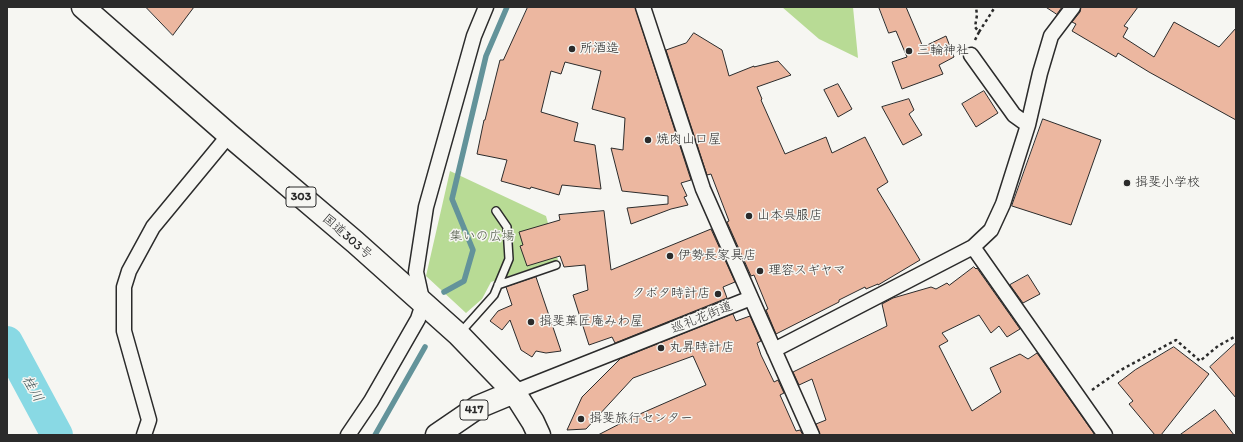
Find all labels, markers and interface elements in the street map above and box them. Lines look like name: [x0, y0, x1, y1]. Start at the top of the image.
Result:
place label: 所酒造: [580, 41, 619, 57]
place label: 三輪神社: [917, 43, 969, 59]
marker: 所酒造: [567, 44, 577, 54]
marker: 三輪神社: [904, 46, 914, 56]
place label: 焼肉山口屋: [656, 132, 721, 148]
marker: 焼肉山口屋: [643, 135, 653, 145]
place label: 揖斐小学校: [1135, 175, 1200, 191]
marker: 揖斐小学校: [1122, 178, 1132, 188]
road number: 303: [286, 187, 316, 207]
place label: 山本呉服店: [757, 208, 822, 224]
street label: 国道303号: [319, 211, 375, 263]
marker: 山本呉服店: [744, 211, 754, 221]
park label: 集いの広場: [450, 229, 514, 245]
place label: 伊勢長家具店: [678, 248, 756, 264]
marker: 伊勢長家具店: [665, 251, 675, 261]
place label: 理容スギヤマ: [768, 263, 846, 279]
marker: 理容スギヤマ: [755, 266, 765, 276]
place label: クボタ時計店: [632, 286, 710, 302]
marker: クボタ時計店: [713, 289, 723, 299]
street label: 巡礼花街道: [669, 299, 735, 337]
place label: 揖斐菓匠庵みわ屋: [539, 314, 643, 330]
marker: 揖斐菓匠庵みわ屋: [526, 317, 536, 327]
place label: 丸昇時計店: [669, 340, 734, 356]
marker: 丸昇時計店: [656, 343, 666, 353]
water label: 桂川: [18, 373, 46, 405]
road number: 417: [460, 400, 488, 420]
place label: 揖斐旅行センター: [589, 411, 693, 427]
marker: 揖斐旅行センター: [576, 414, 586, 424]

